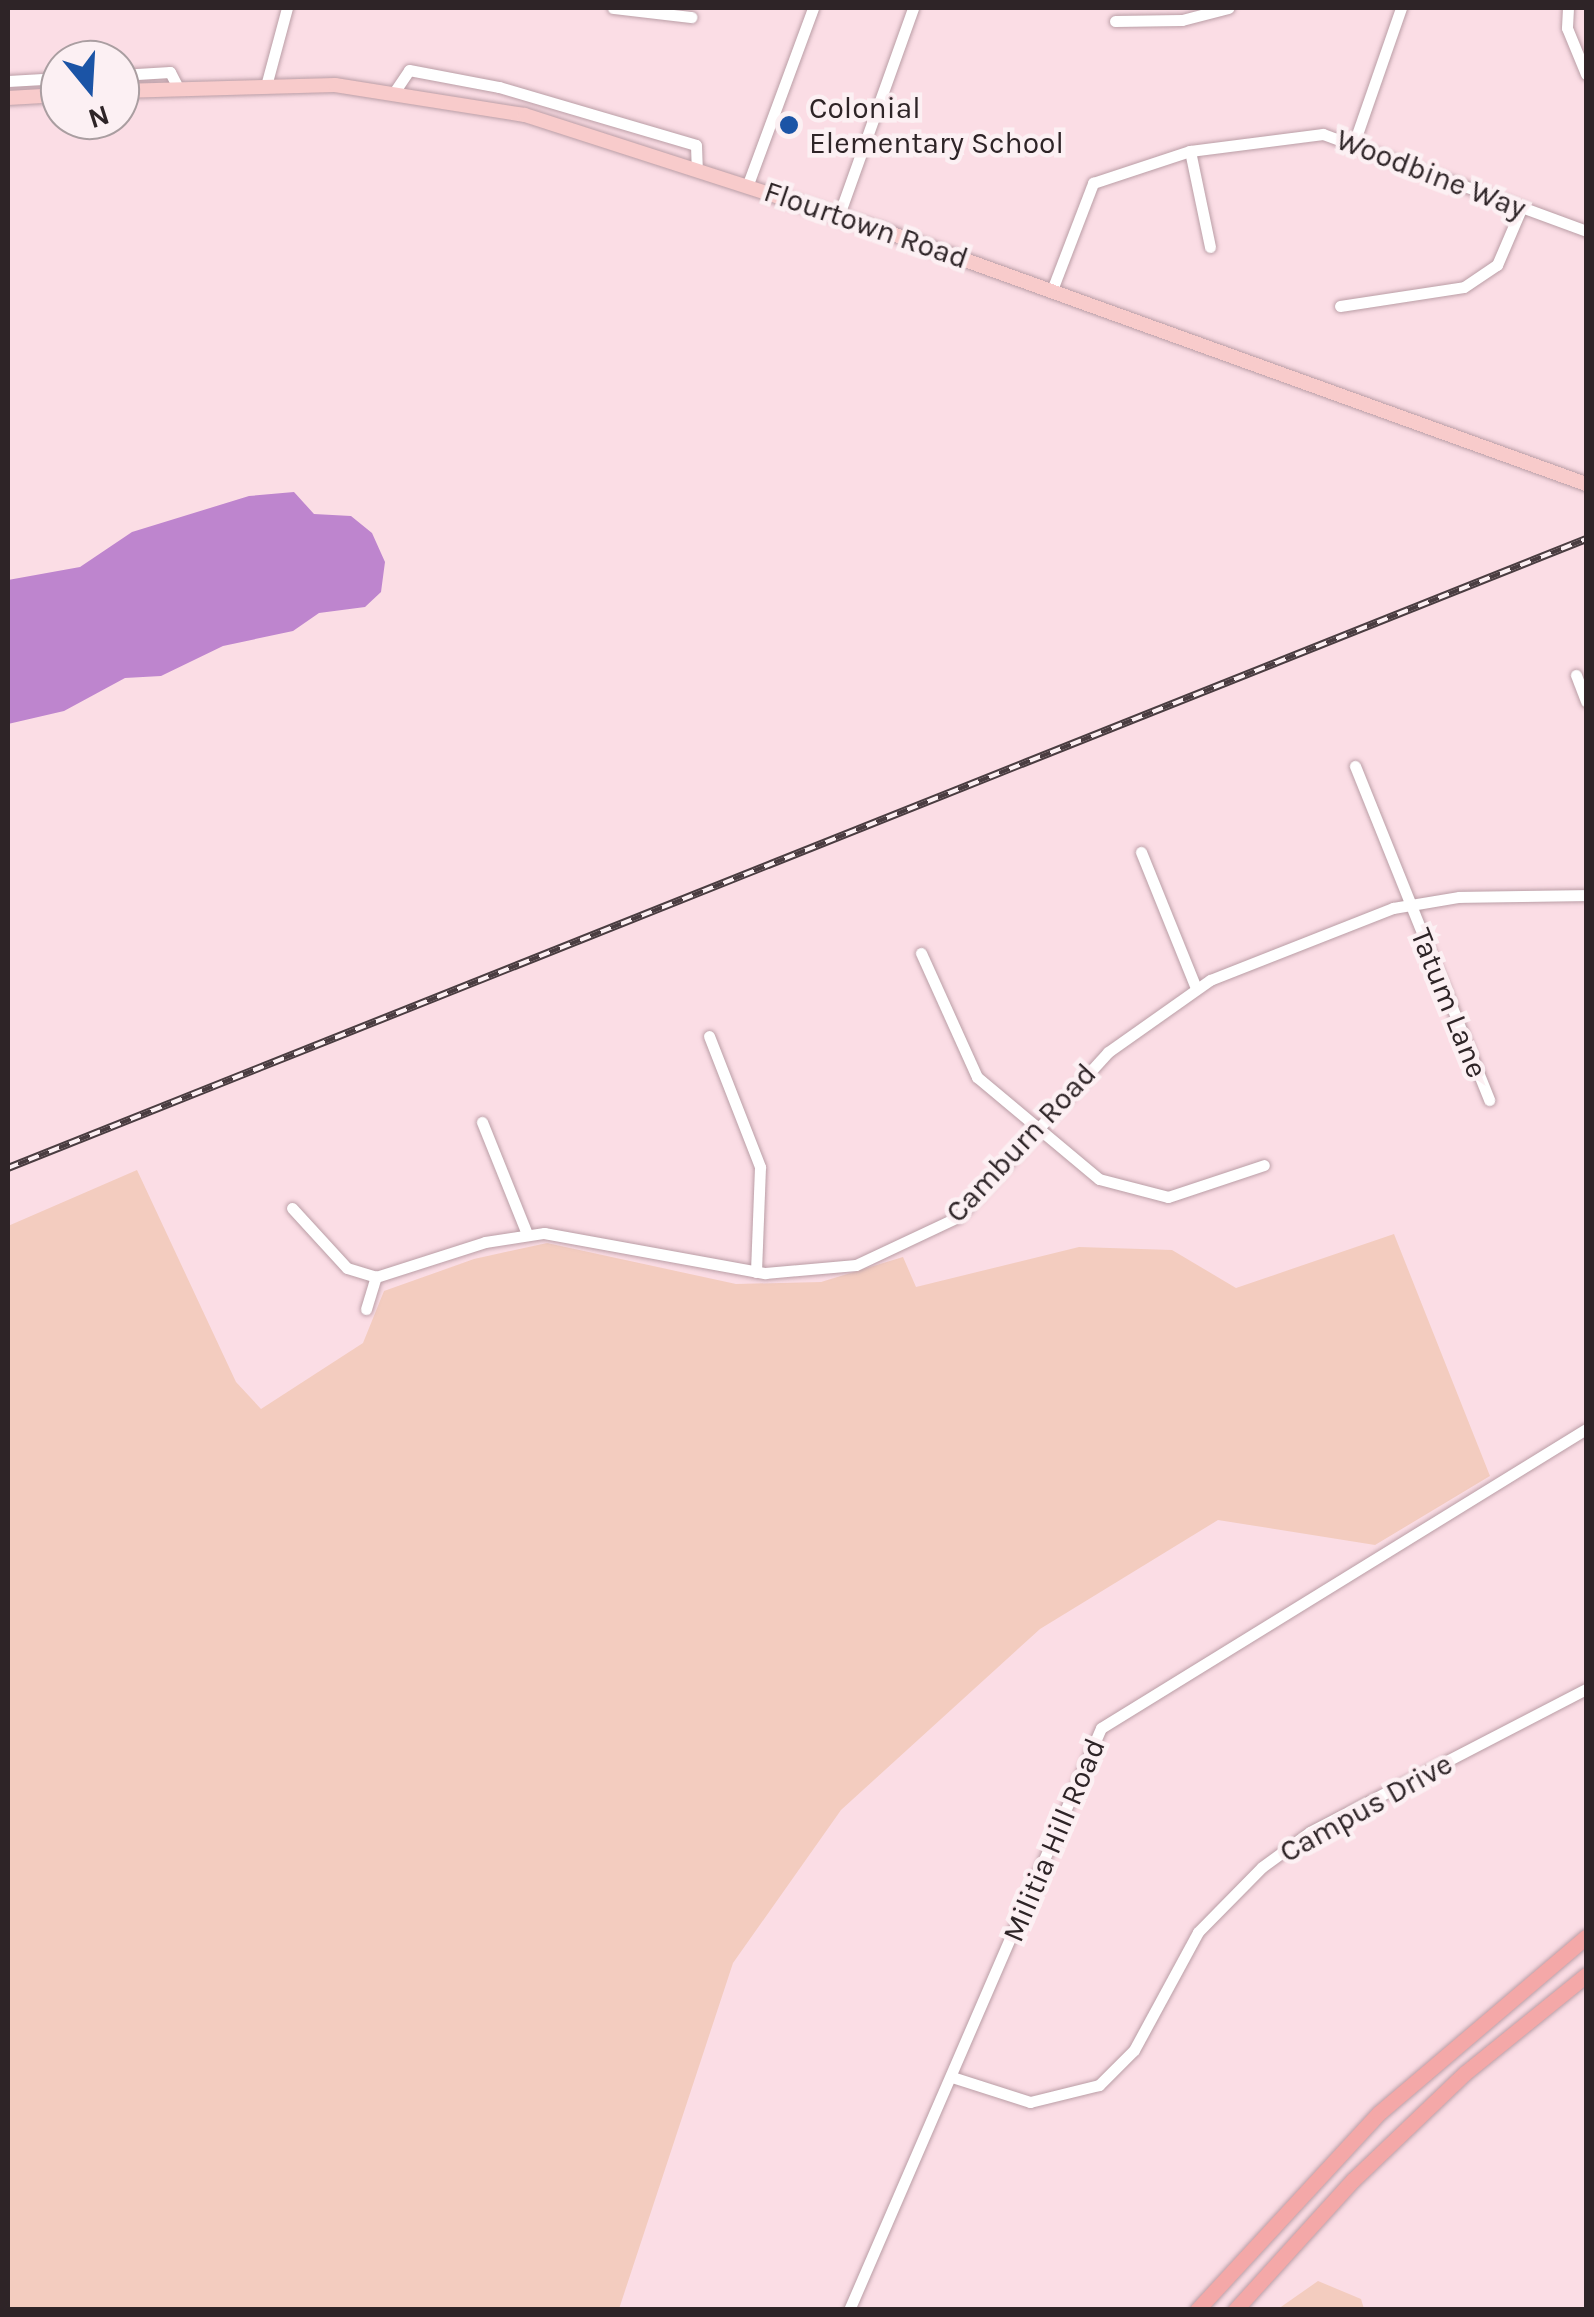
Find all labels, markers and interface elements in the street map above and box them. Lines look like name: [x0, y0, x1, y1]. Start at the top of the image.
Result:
north arrow: [40, 40, 140, 140]
place label: Colonial Elementary School: [809, 90, 1064, 160]
text: N: [84, 98, 113, 136]
marker: Colonial Elementary School: [778, 114, 800, 136]
street label: Woodbine Way: [1331, 121, 1531, 227]
street label: Flourtown Road: [759, 173, 973, 277]
street label: Tatum Lane: [1403, 923, 1495, 1083]
street label: Camburn Road: [938, 1056, 1104, 1230]
street label: Militia Hill Road: [995, 1733, 1113, 1947]
street label: Campus Drive: [1273, 1746, 1459, 1870]

